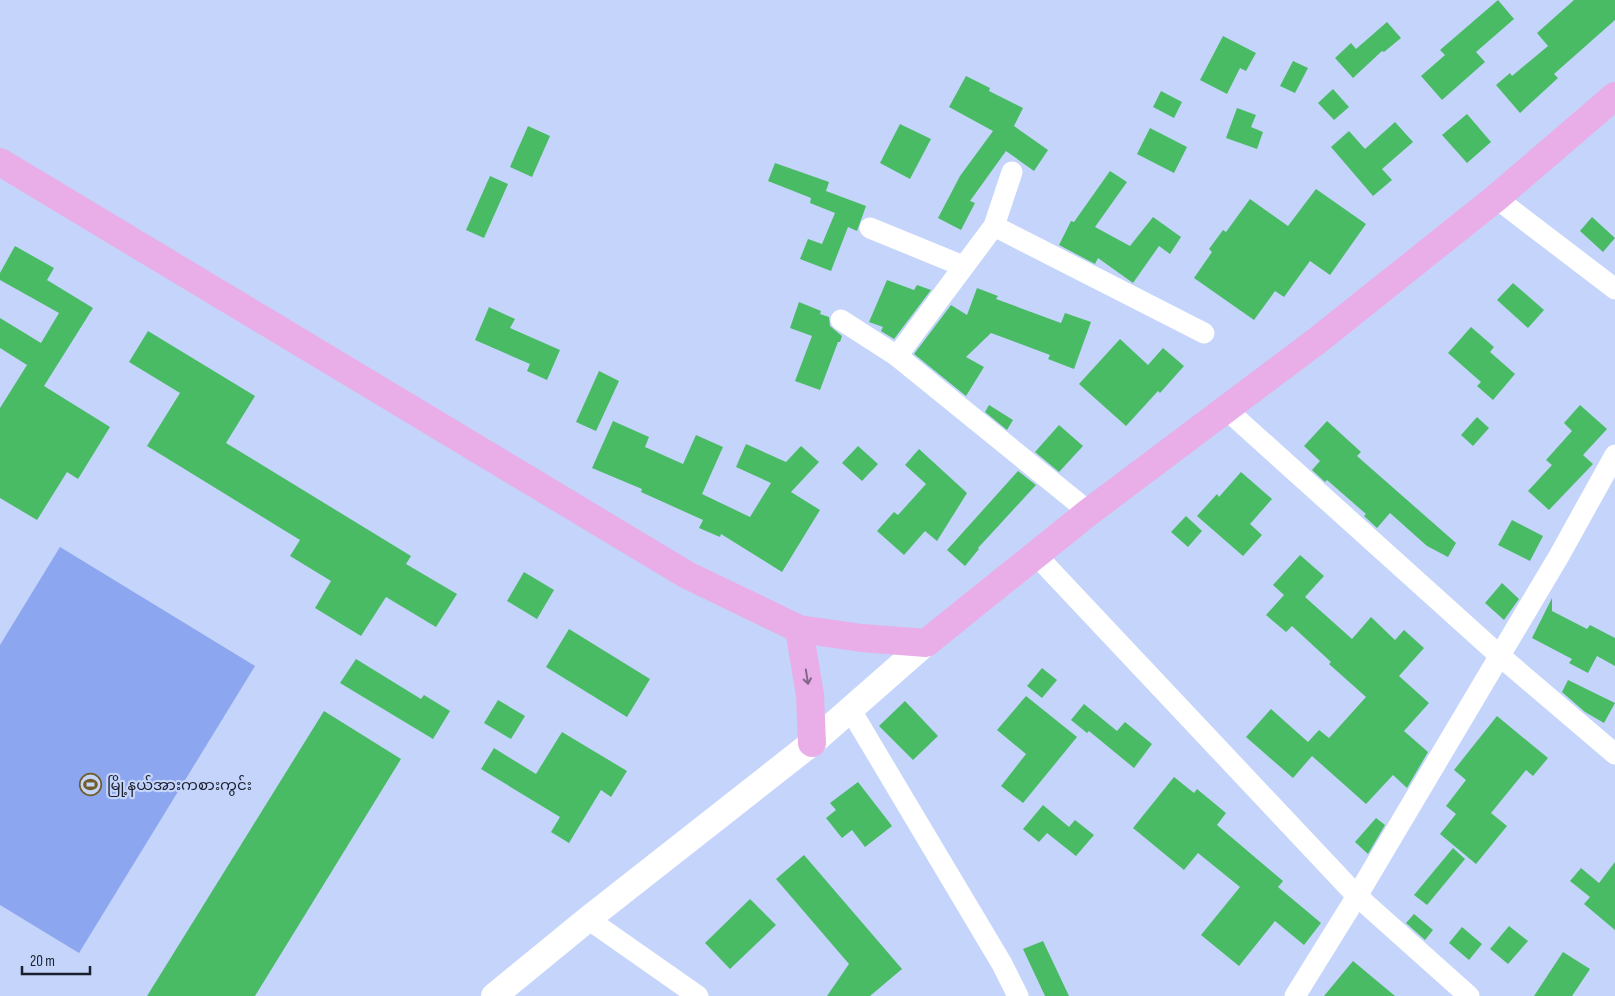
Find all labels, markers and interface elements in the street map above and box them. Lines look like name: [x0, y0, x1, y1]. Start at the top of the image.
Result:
one-way arrow: [802, 669, 812, 685]
sports icon: မြို့နယ်အားကစားကွင်း: [79, 773, 103, 797]
place label: မြို့နယ်အားကစားကွင်း: [107, 775, 252, 797]
scale bar: [22, 944, 90, 976]
text: 20 m: [30, 952, 55, 971]

